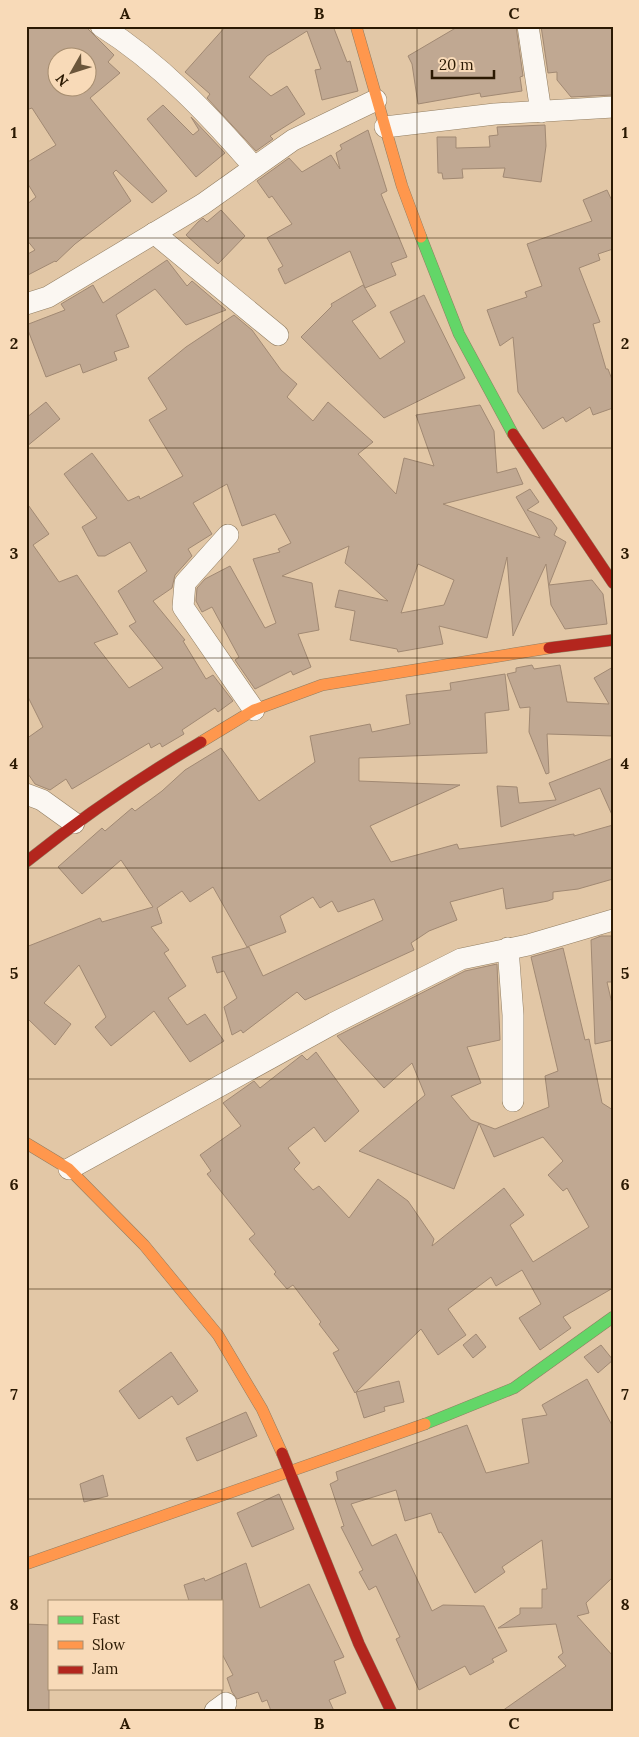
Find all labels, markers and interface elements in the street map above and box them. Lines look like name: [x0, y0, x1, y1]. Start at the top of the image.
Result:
text: A: [120, 3, 131, 23]
text: B: [314, 3, 325, 23]
text: C: [508, 3, 520, 23]
north arrow: [48, 48, 98, 98]
scale bar: [432, 48, 494, 80]
text: 20 m: [439, 55, 474, 74]
text: N: [51, 70, 72, 90]
text: 1: [11, 122, 17, 142]
text: 1: [622, 122, 628, 142]
text: 2: [10, 333, 18, 353]
text: 2: [621, 333, 629, 353]
text: 3: [10, 543, 19, 563]
text: 3: [621, 543, 630, 563]
text: 4: [10, 753, 19, 773]
text: 4: [621, 753, 630, 773]
text: 5: [10, 963, 19, 983]
text: 5: [621, 963, 630, 983]
text: 6: [9, 1174, 19, 1194]
text: 6: [620, 1174, 630, 1194]
text: 7: [10, 1384, 18, 1404]
text: 7: [621, 1384, 629, 1404]
text: 8: [9, 1594, 19, 1614]
text: 8: [620, 1594, 630, 1614]
legend: [48, 1600, 222, 1690]
text: Fast: [92, 1609, 120, 1628]
text: Slow: [92, 1635, 125, 1654]
text: Jam: [91, 1659, 119, 1678]
text: A: [120, 1713, 131, 1733]
text: B: [314, 1713, 325, 1733]
text: C: [508, 1713, 520, 1733]

